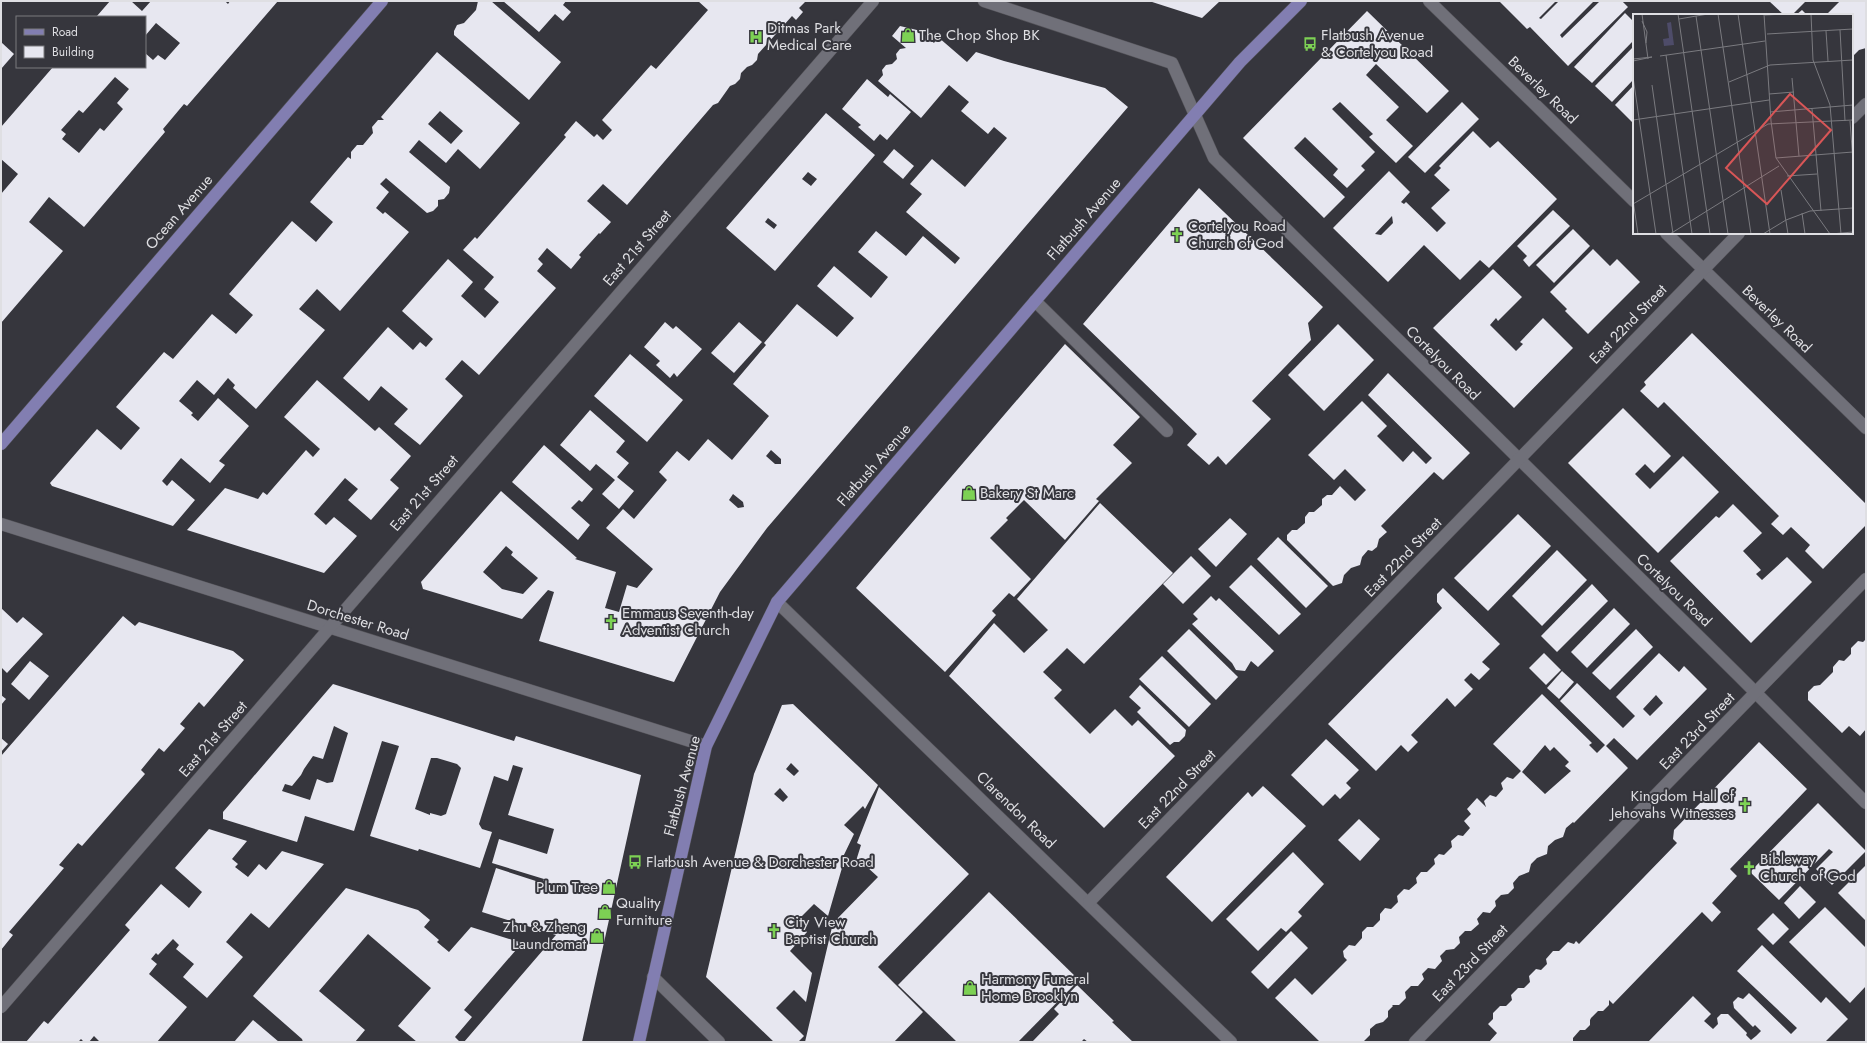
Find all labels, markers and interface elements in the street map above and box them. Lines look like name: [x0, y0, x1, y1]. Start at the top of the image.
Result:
inset map: [1633, 14, 1853, 234]
legend: [16, 16, 146, 68]
place label: Ditmas Park Medical Care: [767, 17, 852, 56]
text: Road: [52, 23, 78, 41]
place label: The Chop Shop BK: [919, 24, 1040, 46]
place label: Flatbush Avenue & Cortelyou Road: [1321, 24, 1433, 63]
shop icon: The Chop Shop BK: [900, 27, 916, 43]
hospital icon: Ditmas Park Medical Care: [748, 29, 764, 45]
bus stop icon: Flatbush Avenue & Cortelyou Road: [1302, 36, 1318, 52]
text: Building: [52, 43, 94, 61]
street label: Beverley Road: [1503, 51, 1583, 129]
street label: Ocean Avenue: [140, 169, 218, 254]
street label: Flatbush Avenue: [1042, 173, 1126, 265]
street label: East 21st Street: [598, 205, 677, 291]
place label: Cortelyou Road Church of God: [1188, 215, 1286, 254]
church icon: Cortelyou Road Church of God: [1169, 227, 1185, 243]
street label: East 22nd Street: [1584, 279, 1672, 369]
street label: Beverley Road: [1737, 280, 1817, 358]
street label: Cortelyou Road: [1401, 321, 1485, 405]
street label: Flatbush Avenue: [832, 419, 916, 511]
street label: East 21st Street: [385, 450, 464, 536]
place label: Bakery St Marc: [980, 482, 1074, 504]
shop icon: Bakery St Marc: [961, 485, 977, 501]
street label: East 22nd Street: [1359, 512, 1447, 602]
street label: Cortelyou Road: [1631, 548, 1717, 632]
street label: Dorchester Road: [304, 594, 412, 646]
place label: Emmaus Seventh-day Adventist Church: [622, 602, 754, 641]
church icon: Emmaus Seventh-day Adventist Church: [603, 614, 619, 630]
street label: East 23rd Street: [1654, 687, 1740, 775]
street label: East 21st Street: [174, 696, 253, 782]
street label: Flatbush Avenue: [658, 733, 706, 839]
street label: East 22nd Street: [1133, 744, 1221, 834]
street label: Clarendon Road: [971, 766, 1061, 854]
place label: Kingdom Hall of Jehovahs Witnesses: [1609, 785, 1735, 824]
church icon: Kingdom Hall of Jehovahs Witnesses: [1737, 797, 1753, 813]
place label: Bibleway Church of God: [1760, 848, 1856, 887]
place label: Flatbush Avenue & Dorchester Road: [646, 851, 874, 873]
bus stop icon: Flatbush Avenue & Dorchester Road: [627, 854, 643, 870]
church icon: Bibleway Church of God: [1741, 860, 1757, 876]
place label: Plum Tree: [536, 876, 598, 898]
shop icon: Plum Tree: [601, 879, 617, 895]
place label: Quality Furniture: [616, 892, 672, 931]
shop icon: Quality Furniture: [597, 904, 613, 920]
place label: City View Baptist Church: [785, 911, 877, 950]
place label: Zhu & Zheng Laundromat: [503, 916, 586, 955]
street label: East 23rd Street: [1427, 919, 1513, 1007]
church icon: City View Baptist Church: [766, 923, 782, 939]
shop icon: Zhu & Zheng Laundromat: [589, 928, 605, 944]
place label: Harmony Funeral Home Brooklyn: [981, 968, 1089, 1007]
shop icon: Harmony Funeral Home Brooklyn: [962, 980, 978, 996]

